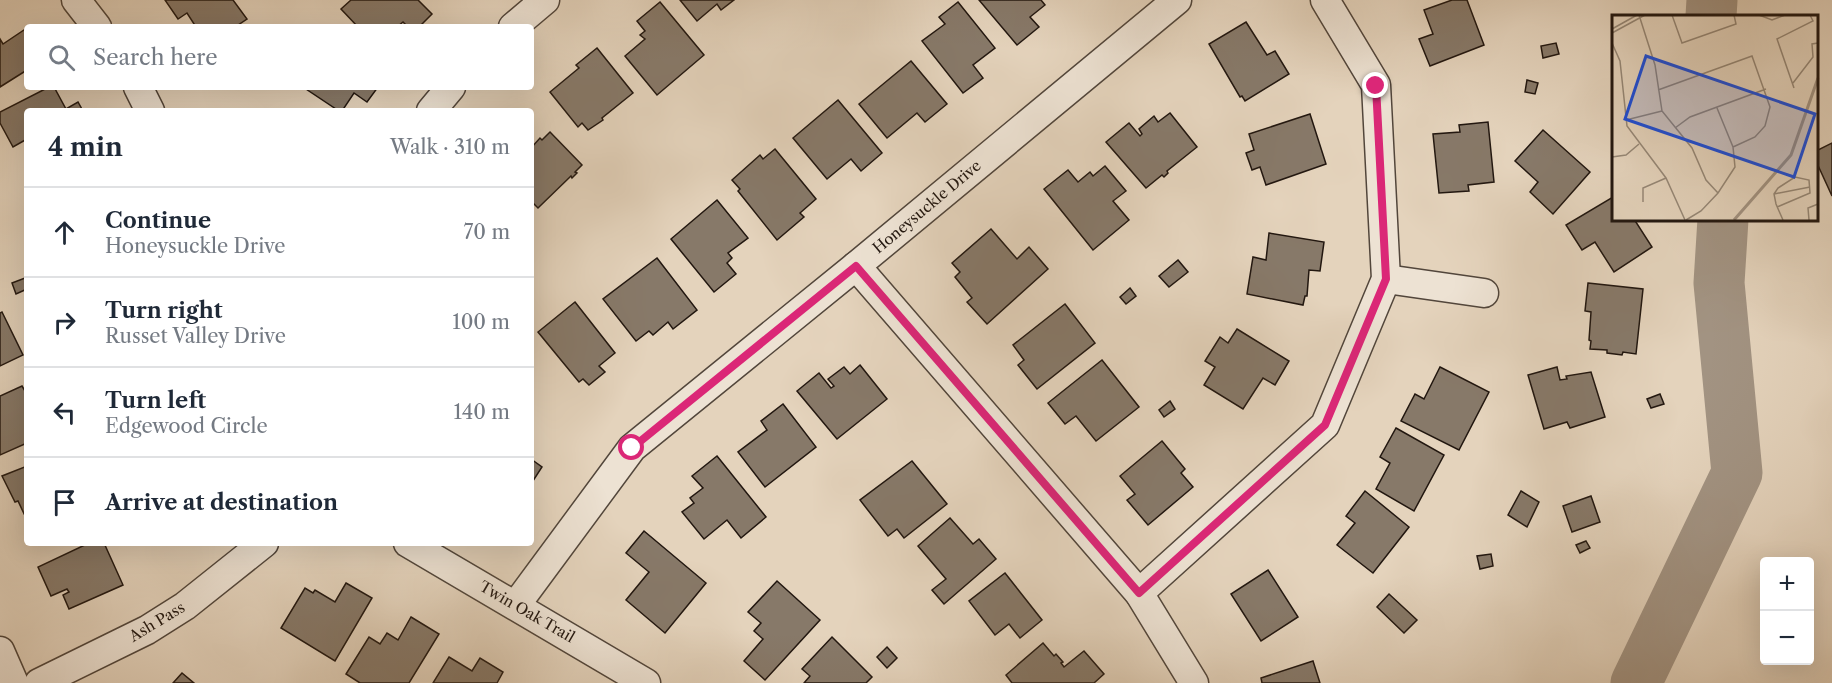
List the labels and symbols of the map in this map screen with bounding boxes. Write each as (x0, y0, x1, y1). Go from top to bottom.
inset map (1612, 15, 1817, 220)
route end (1362, 72, 1388, 98)
street label: Honeysuckle Drive (869, 156, 985, 257)
route start (618, 434, 644, 460)
street label: Twin Oak Trail (476, 577, 579, 647)
street label: Ash Pass (125, 598, 188, 646)

